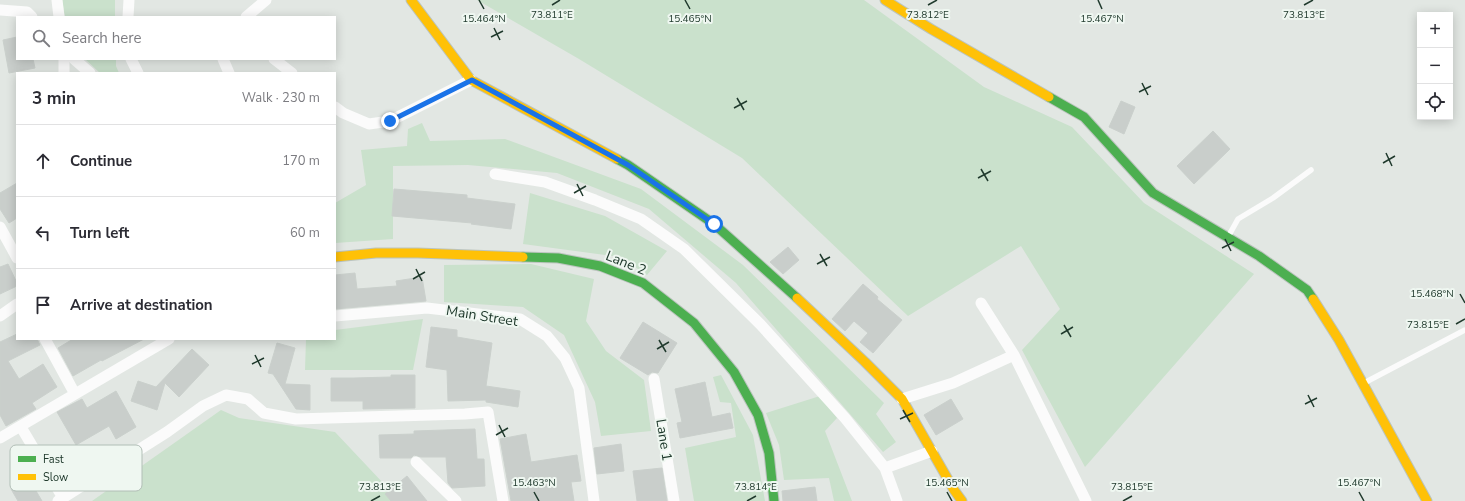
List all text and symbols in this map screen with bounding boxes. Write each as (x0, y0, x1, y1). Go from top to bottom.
text: 73.811°E (531, 8, 573, 22)
text: 73.812°E (907, 8, 949, 22)
text: 73.813°E (1283, 8, 1325, 22)
text: 15.464°N (462, 12, 506, 26)
text: 15.465°N (668, 12, 712, 26)
text: 15.467°N (1080, 12, 1124, 26)
map controls (1417, 12, 1453, 120)
button: + (1417, 12, 1453, 48)
search box (16, 16, 336, 60)
icon: search (30, 27, 52, 49)
text: Search here (62, 28, 142, 48)
button: − (1417, 48, 1453, 84)
button: locate (1417, 84, 1453, 120)
text: 3 min (32, 87, 76, 110)
text: Walk · 230 m (242, 89, 320, 107)
route end (381, 112, 399, 130)
icon: ahead (32, 150, 54, 172)
text: Continue (70, 151, 132, 171)
text: 170 m (282, 152, 320, 170)
route start (705, 215, 723, 233)
icon: left (32, 222, 54, 244)
text: Turn left (70, 223, 129, 243)
text: 60 m (290, 224, 320, 242)
street label: Lane 2 (603, 246, 649, 280)
text: 15.468°N (1410, 287, 1454, 301)
icon: arrive (32, 294, 54, 316)
text: Arrive at destination (70, 295, 213, 315)
street label: Main Street (445, 301, 519, 331)
text: 73.815°E (1407, 318, 1449, 332)
street label: Lane 1 (651, 418, 677, 462)
legend (10, 445, 142, 491)
text: Fast (43, 452, 64, 467)
text: Slow (43, 470, 68, 485)
text: 15.463°N (512, 476, 556, 490)
text: 15.465°N (925, 476, 969, 490)
text: 15.467°N (1337, 476, 1381, 490)
text: 73.813°E (359, 480, 401, 494)
text: 73.814°E (735, 480, 777, 494)
text: 73.815°E (1111, 480, 1153, 494)

